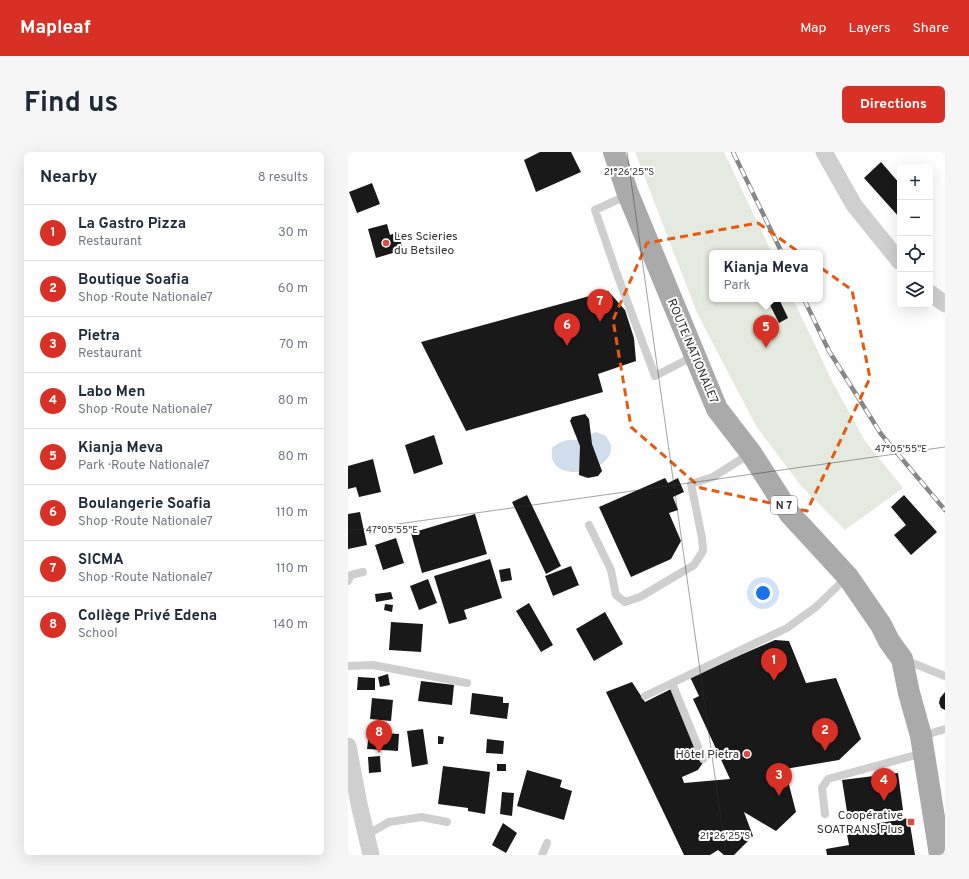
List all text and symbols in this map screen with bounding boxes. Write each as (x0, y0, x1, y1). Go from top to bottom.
text: Mapleaf (20, 16, 91, 40)
text: Map (800, 20, 826, 37)
text: Layers (848, 20, 890, 37)
text: Share (912, 20, 949, 37)
text: Find us (24, 86, 118, 122)
button: Directions (842, 86, 945, 123)
map controls (897, 164, 933, 308)
button: + (897, 164, 933, 200)
text: 21°26'25"S (604, 166, 654, 179)
text: Nearby (40, 167, 97, 189)
text: 8 results (258, 170, 308, 186)
button: − (897, 200, 933, 236)
text: La Gastro Pizza (78, 215, 186, 234)
text: 1 (50, 225, 56, 241)
text: 30 m (278, 225, 308, 241)
place label: Les Scieries du Betsileo (394, 229, 458, 259)
text: Restaurant (78, 234, 142, 250)
button: locate (897, 236, 933, 272)
marker: Les Scieries du Betsileo (381, 238, 391, 248)
popup (709, 250, 823, 302)
text: Kianja Meva (723, 259, 809, 278)
text: Boutique Soafia (78, 271, 189, 290)
button: layers (897, 272, 933, 308)
text: Park (723, 278, 750, 294)
text: 2 (49, 281, 57, 297)
text: 60 m (278, 281, 308, 297)
pin: 7 (587, 289, 613, 322)
text: Shop · Route Nationale7 (78, 290, 213, 306)
street label: ROUTE NATIONALE7 (663, 297, 721, 406)
pin: 6 (554, 313, 580, 346)
pin: 5 (753, 315, 779, 348)
text: Pietra (78, 327, 120, 346)
text: 3 (49, 337, 57, 353)
text: 70 m (279, 337, 308, 353)
text: Restaurant (78, 346, 142, 362)
text: Labo Men (78, 383, 145, 402)
text: 4 (49, 393, 57, 409)
text: 80 m (278, 393, 308, 409)
text: Shop · Route Nationale7 (78, 402, 213, 418)
text: Kianja Meva (78, 439, 163, 458)
text: 47°05'55"E (875, 443, 927, 456)
text: 5 (49, 449, 57, 465)
text: 80 m (278, 449, 308, 465)
text: Park · Route Nationale7 (78, 458, 210, 474)
text: Boulangerie Soafia (78, 495, 211, 514)
road number: N 7 (771, 496, 797, 514)
text: 6 (49, 505, 57, 521)
text: 110 m (276, 505, 308, 521)
text: Shop · Route Nationale7 (78, 514, 213, 530)
text: 47°05'55"E (366, 524, 418, 537)
text: SICMA (78, 551, 124, 570)
text: 7 (50, 561, 56, 577)
text: 110 m (276, 561, 308, 577)
text: Shop · Route Nationale7 (78, 570, 213, 586)
your location (753, 583, 773, 603)
text: Collège Privé Edena (78, 607, 217, 626)
text: 8 (49, 617, 57, 633)
text: 140 m (273, 617, 308, 633)
text: School (78, 626, 118, 642)
pin: 1 (761, 648, 787, 681)
pin: 2 (812, 718, 838, 751)
pin: 8 (366, 720, 392, 753)
place label: Hôtel Pietra (675, 747, 739, 763)
marker: Hôtel Pietra (742, 749, 752, 759)
pin: 3 (766, 763, 792, 796)
pin: 4 (871, 768, 897, 801)
place label: Coopérative SOATRANS Plus (817, 808, 903, 838)
marker: Coopérative SOATRANS Plus (906, 817, 916, 827)
text: 21°26'25"S (700, 830, 750, 843)

